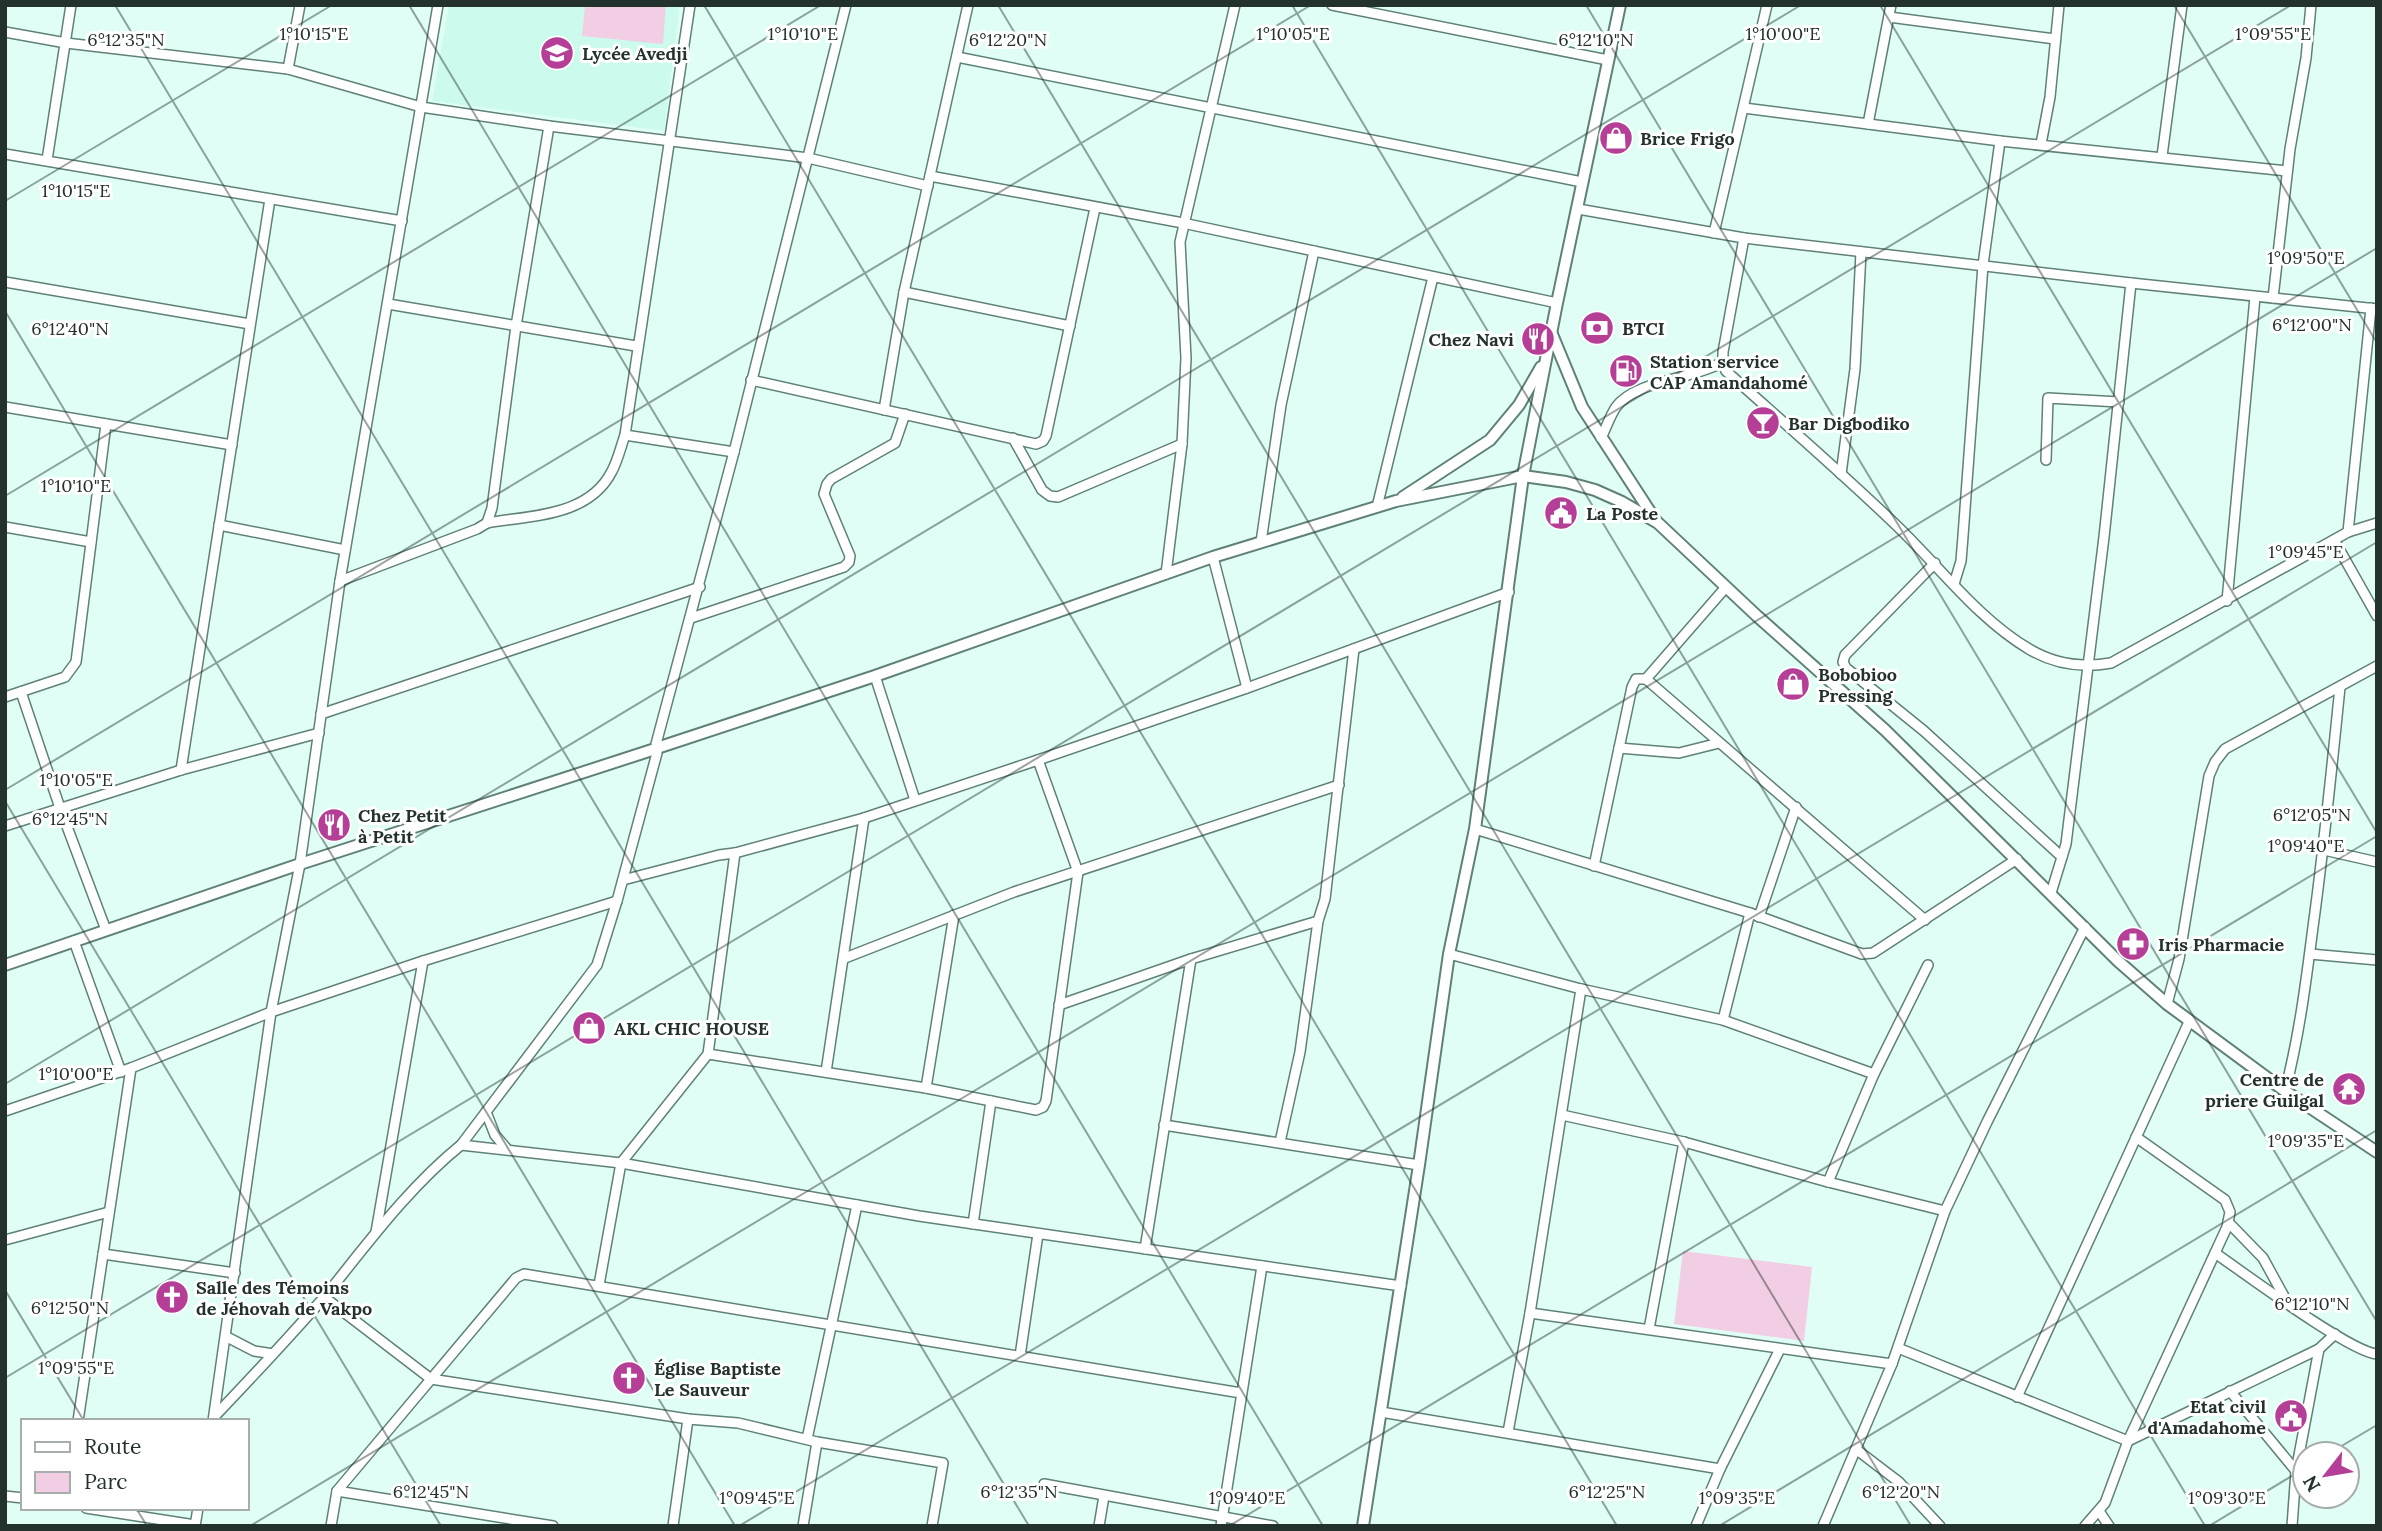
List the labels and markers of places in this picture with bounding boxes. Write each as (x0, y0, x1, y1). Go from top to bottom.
school or university icon: Lycée Avedji (538, 34, 576, 72)
place label: Lycée Avedji (582, 42, 688, 65)
shop icon: Brice Frigo (1597, 119, 1635, 157)
place label: Brice Frigo (1640, 127, 1735, 150)
bank icon: BTCI (1578, 309, 1616, 347)
place label: BTCI (1622, 317, 1665, 340)
restaurant icon: Chez Navi (1519, 320, 1557, 358)
place label: Chez Navi (1429, 328, 1514, 351)
place label: Station service CAP Amandahomé (1650, 350, 1808, 394)
fuel station icon: Station service CAP Amandahomé (1607, 352, 1645, 390)
bar icon: Bar Digbodiko (1744, 404, 1782, 442)
place label: Bar Digbodiko (1788, 412, 1910, 435)
public building icon: La Poste (1542, 494, 1580, 532)
place label: La Poste (1586, 502, 1659, 525)
place label: Bobobioo Pressing (1818, 663, 1897, 707)
shop icon: Bobobioo Pressing (1774, 665, 1812, 703)
place label: Chez Petit à Petit (358, 804, 447, 848)
restaurant icon: Chez Petit à Petit (315, 806, 353, 844)
pharmacy icon: Iris Pharmacie (2114, 925, 2152, 963)
place label: Iris Pharmacie (2158, 933, 2285, 956)
shop icon: AKL CHIC HOUSE (570, 1009, 608, 1047)
place label: AKL CHIC HOUSE (614, 1017, 769, 1040)
place label: Centre de priere Guilgal (2205, 1068, 2324, 1112)
temple icon: Centre de priere Guilgal (2330, 1070, 2368, 1108)
place label: Salle des Témoins de Jéhovah de Vakpo (196, 1276, 372, 1320)
church icon: Salle des Témoins de Jéhovah de Vakpo (153, 1278, 191, 1316)
place label: Église Baptiste Le Sauveur (654, 1357, 781, 1401)
church icon: Église Baptiste Le Sauveur (610, 1359, 648, 1397)
place label: Etat civil d'Amadahome (2147, 1395, 2266, 1439)
public building icon: Etat civil d'Amadahome (2272, 1397, 2310, 1435)

